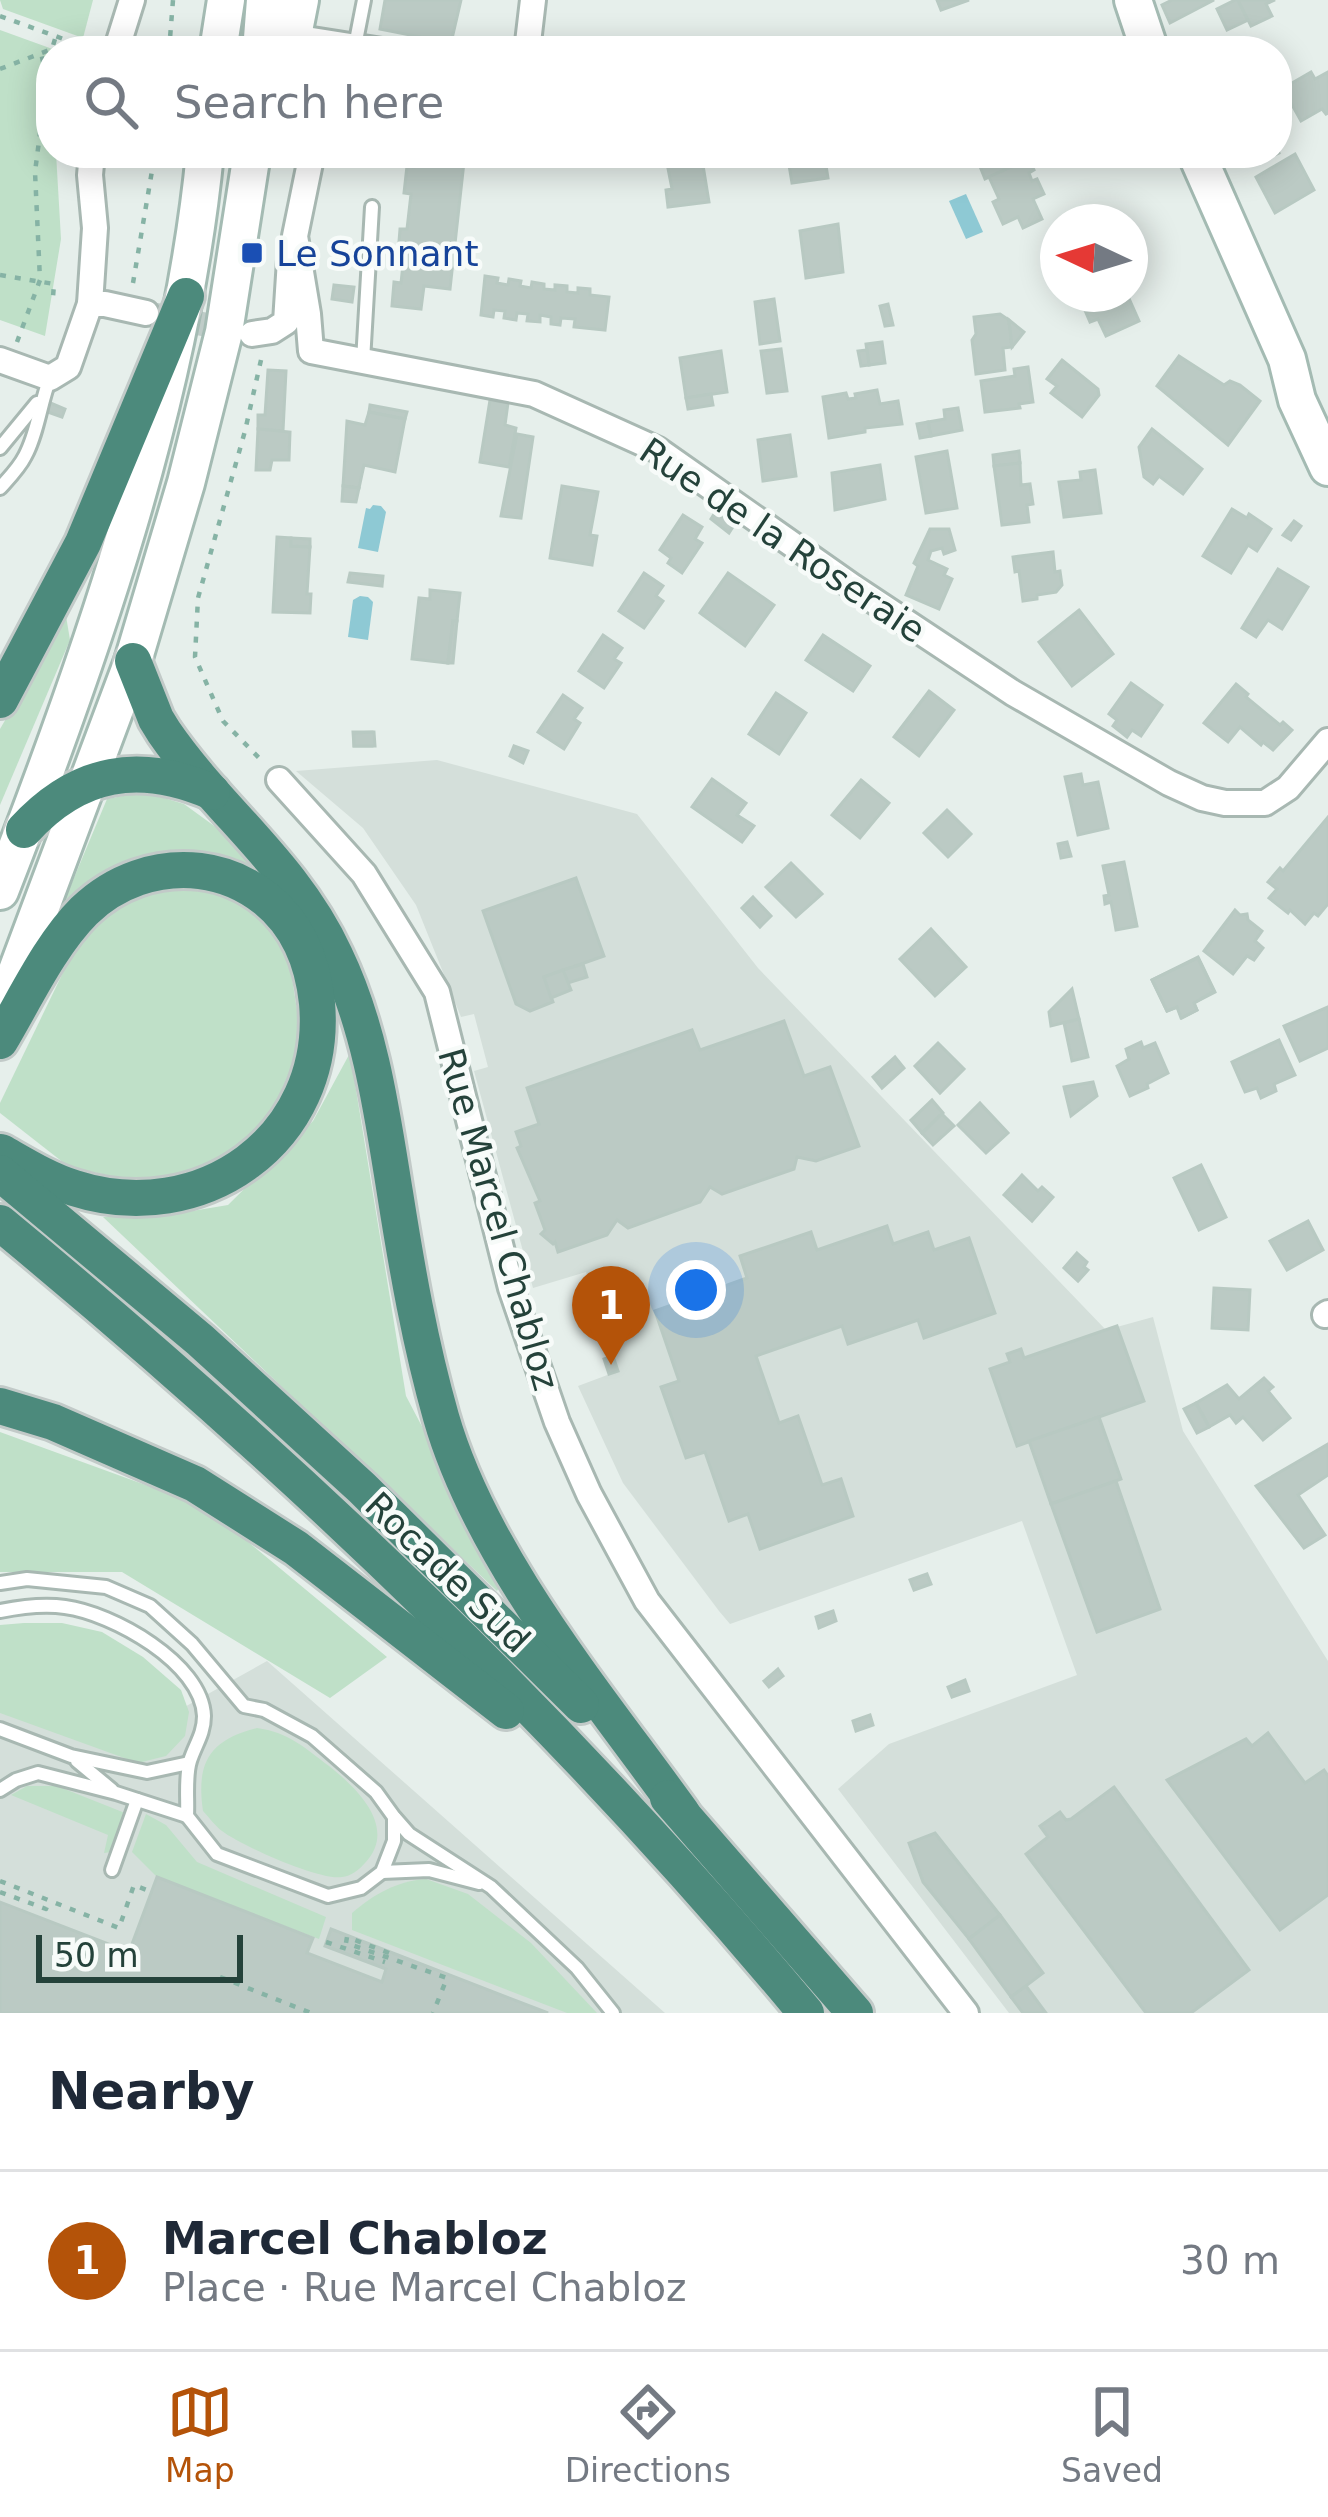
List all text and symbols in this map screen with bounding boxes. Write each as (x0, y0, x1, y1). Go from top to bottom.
search box (36, 36, 1292, 168)
icon: search (78, 69, 144, 135)
text: Search here (174, 76, 444, 129)
north arrow (1040, 204, 1148, 312)
place label: Le Sonnant (276, 233, 479, 274)
marker: Le Sonnant (239, 240, 265, 266)
street label: Rue de la Roseraie (632, 430, 933, 651)
street label: Rue Marcel Chabloz (430, 1043, 567, 1395)
your location (666, 1260, 726, 1320)
pin: 1 (572, 1266, 650, 1365)
street label: Rocade Sud (357, 1484, 538, 1661)
scale bar (36, 1929, 243, 1982)
text: 50 m (54, 1936, 139, 1975)
text: Nearby (48, 2062, 255, 2121)
text: Marcel Chabloz (162, 2212, 548, 2265)
text: 1 (73, 2238, 101, 2283)
text: 30 m (1180, 2238, 1280, 2283)
text: Place · Rue Marcel Chabloz (162, 2265, 687, 2310)
tab: Map (165, 2379, 235, 2490)
tab: Directions (565, 2379, 731, 2490)
tab: Saved (1061, 2379, 1163, 2490)

